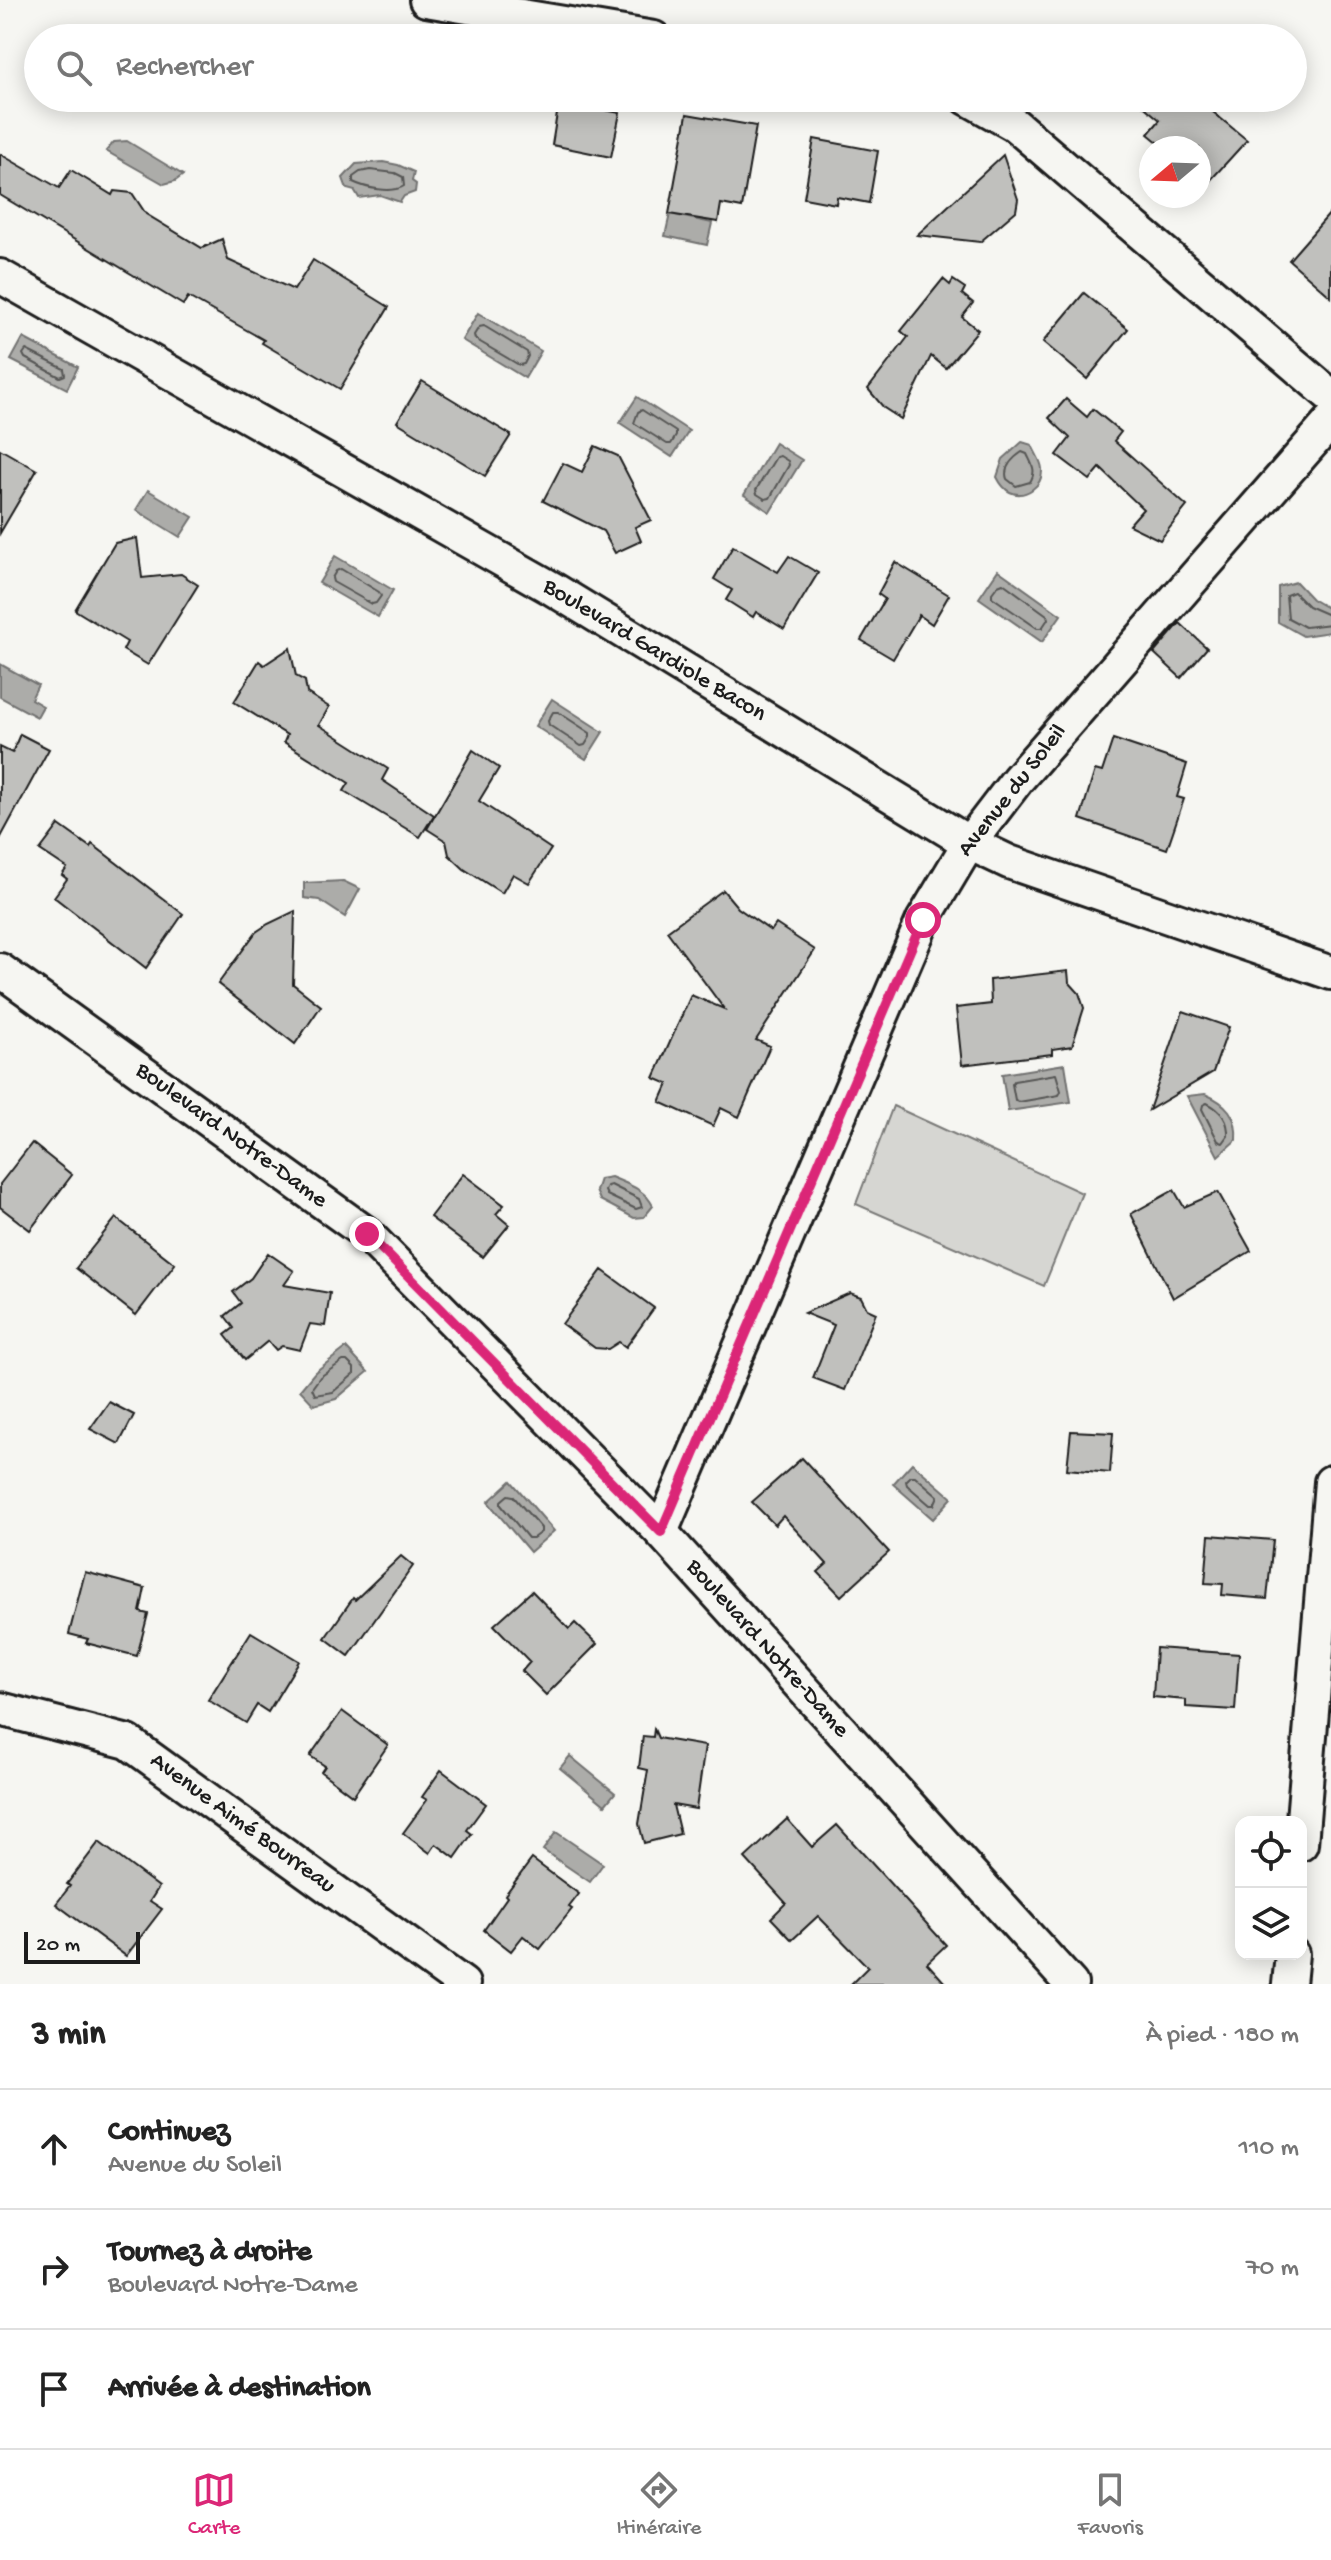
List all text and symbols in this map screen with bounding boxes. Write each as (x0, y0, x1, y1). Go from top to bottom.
search box (24, 24, 1307, 112)
icon: search (52, 46, 96, 90)
text: Rechercher (116, 51, 252, 86)
north arrow (1139, 136, 1211, 208)
street label: Boulevard Gardiole Bacon (536, 572, 771, 730)
street label: Avenue du Soleil (952, 719, 1074, 863)
route start (905, 902, 941, 938)
street label: Boulevard Notre-Dame (128, 1056, 333, 1216)
route end (349, 1216, 385, 1252)
street label: Boulevard Notre-Dame (678, 1553, 855, 1745)
street label: Avenue Aimé Bourreau (144, 1747, 340, 1901)
map controls (1235, 1816, 1307, 1960)
button: locate (1235, 1816, 1307, 1888)
button: layers (1235, 1888, 1307, 1960)
scale bar (24, 1928, 140, 1964)
text: 20 m (36, 1933, 80, 1959)
text: 3 min (32, 2016, 105, 2056)
text: À pied · 180 m (1146, 2021, 1299, 2052)
text: Continuez (108, 2116, 230, 2151)
icon: ahead (32, 2127, 76, 2171)
text: 110 m (1239, 2134, 1299, 2165)
text: Avenue du Soleil (108, 2151, 282, 2182)
text: Tournez à droite (108, 2236, 312, 2271)
icon: right (32, 2247, 76, 2291)
text: 70 m (1246, 2254, 1299, 2285)
text: Boulevard Notre-Dame (108, 2271, 358, 2302)
icon: arrive (32, 2367, 76, 2411)
text: Arrivée à destination (108, 2372, 371, 2407)
tab: Carte (188, 2468, 240, 2542)
tab: Itinéraire (617, 2468, 701, 2542)
tab: Favoris (1078, 2468, 1143, 2542)

